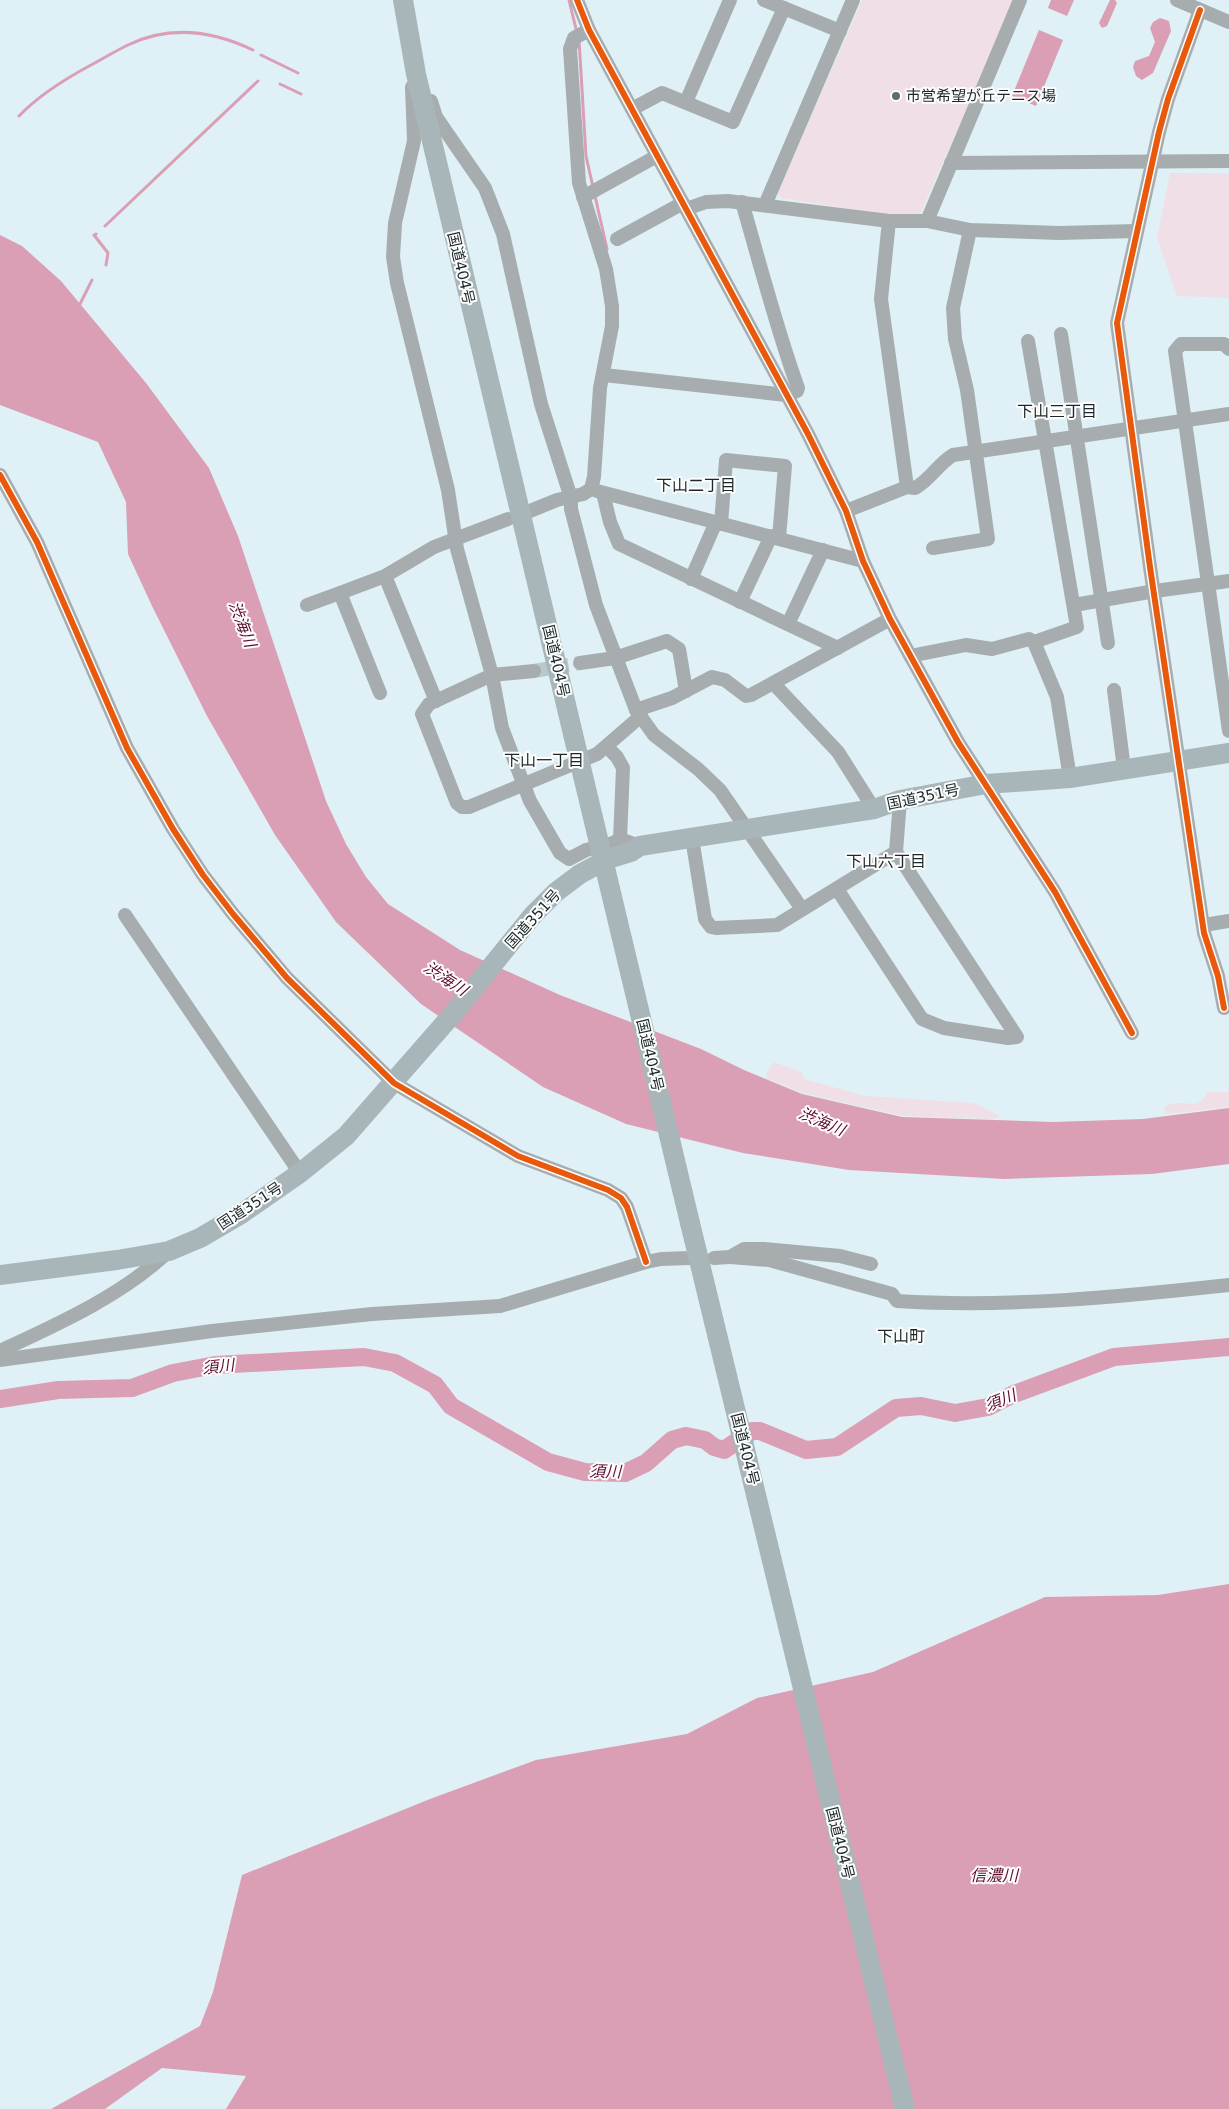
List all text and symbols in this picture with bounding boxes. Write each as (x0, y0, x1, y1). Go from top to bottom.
place label: 市営希望が丘テニス場 (906, 87, 1056, 105)
marker: 市営希望が丘テニス場 (890, 90, 902, 102)
street label: 国道404号 (444, 230, 478, 306)
district label: 下山三丁目 (1017, 402, 1097, 421)
district label: 下山二丁目 (656, 476, 736, 495)
water label: 渋海川 (225, 598, 261, 652)
street label: 国道404号 (539, 623, 573, 699)
district label: 下山一丁目 (504, 751, 584, 770)
street label: 国道351号 (885, 781, 961, 813)
district label: 下山六丁目 (846, 852, 926, 871)
street label: 国道351号 (502, 886, 564, 952)
water label: 渋海川 (420, 957, 473, 1001)
street label: 国道404号 (633, 1017, 667, 1093)
water label: 渋海川 (796, 1103, 849, 1140)
street label: 国道351号 (214, 1178, 286, 1234)
district label: 下山町 (877, 1327, 925, 1346)
water label: 須川 (201, 1355, 237, 1378)
water label: 須川 (982, 1385, 1020, 1415)
street label: 国道404号 (727, 1411, 763, 1487)
water label: 須川 (589, 1462, 623, 1481)
street label: 国道404号 (822, 1805, 858, 1881)
water label: 信濃川 (970, 1866, 1020, 1885)

